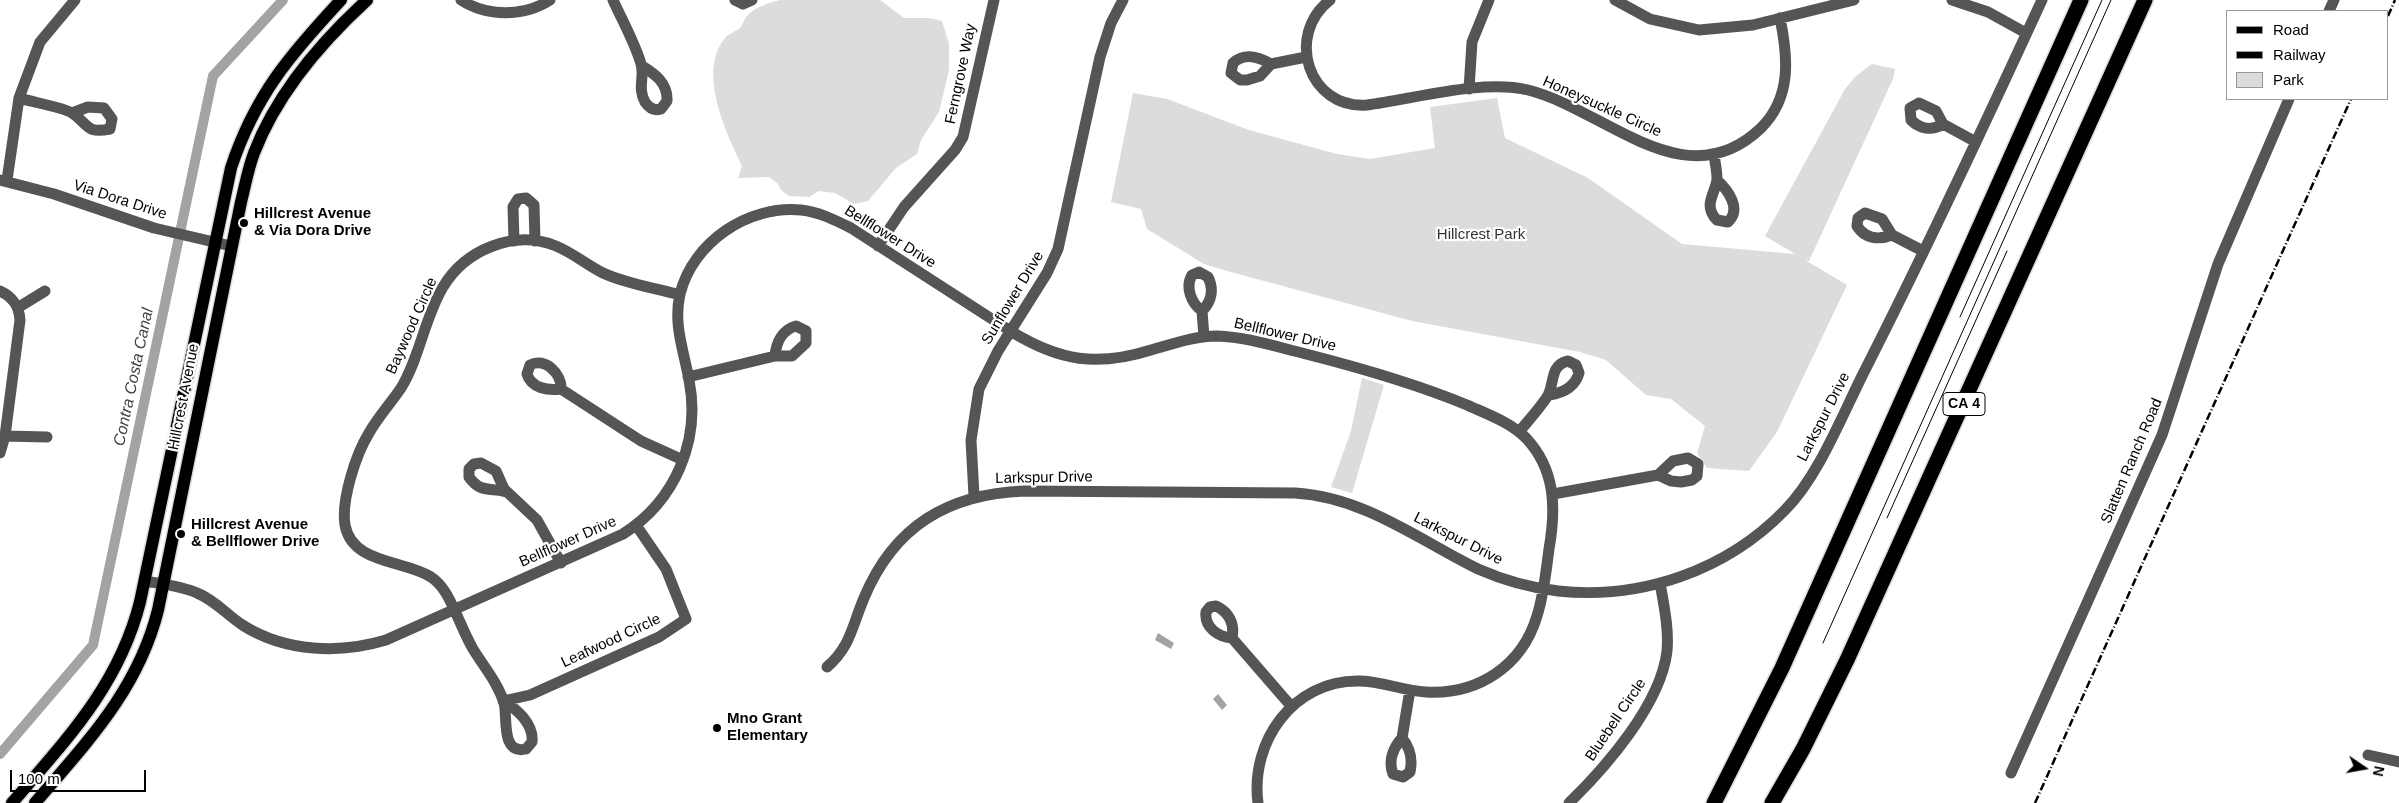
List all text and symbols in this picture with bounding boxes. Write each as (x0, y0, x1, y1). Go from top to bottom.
legend (2226, 10, 2389, 100)
text: Road (2273, 21, 2309, 38)
street label: Ferngrove Way (942, 22, 980, 126)
text: Railway (2273, 46, 2326, 63)
text: Park (2273, 71, 2304, 88)
street label: Honeysuckle Circle (1540, 73, 1664, 141)
street label: Via Dora Drive (71, 176, 169, 224)
street label: Bellflower Drive (841, 202, 939, 272)
place label: Hillcrest Avenue & Via Dora Drive (254, 205, 371, 240)
marker: Hillcrest Avenue & Via Dora Drive (238, 217, 250, 229)
park label: Hillcrest Park (1437, 226, 1525, 244)
street label: Sunflower Drive (978, 248, 1048, 348)
street label: Baywood Circle (383, 275, 441, 377)
water label: Contra Costa Canal (110, 306, 158, 448)
street label: Bellflower Drive (1232, 315, 1338, 355)
street label: Hillcrest Avenue (165, 342, 203, 452)
street label: Larkspur Drive (1794, 369, 1854, 465)
road number: CA 4 (1943, 392, 1985, 416)
street label: Slatten Ranch Road (2097, 396, 2167, 526)
street label: Larkspur Drive (995, 468, 1093, 488)
street label: Larkspur Drive (1410, 509, 1506, 569)
street label: Bellflower Drive (517, 513, 619, 571)
place label: Hillcrest Avenue & Bellflower Drive (191, 516, 319, 551)
marker: Hillcrest Avenue & Bellflower Drive (175, 528, 187, 540)
street label: Leafwood Circle (558, 610, 664, 672)
street label: Bluebell Circle (1582, 675, 1650, 765)
place label: Mno Grant Elementary (727, 710, 808, 745)
marker: Mno Grant Elementary (711, 722, 723, 734)
north arrow (2339, 743, 2389, 793)
scale bar (12, 760, 149, 792)
text: N (2370, 765, 2388, 778)
text: 100 m (18, 770, 60, 787)

